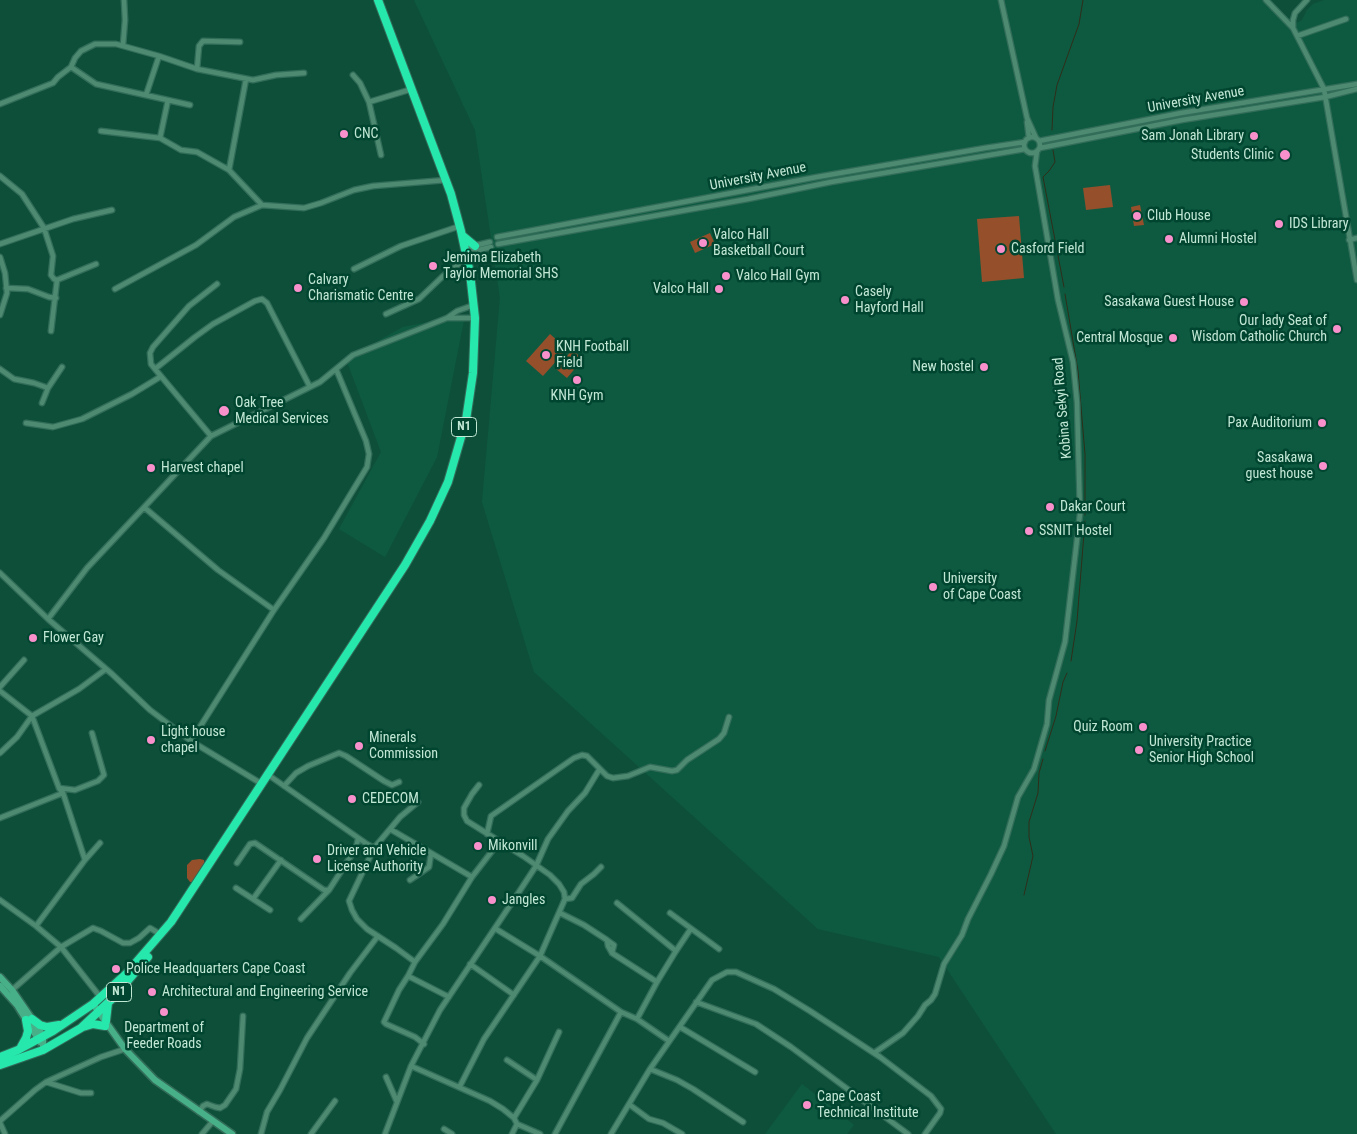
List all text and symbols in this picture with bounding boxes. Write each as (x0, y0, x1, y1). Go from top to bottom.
street label: University Avenue (1146, 83, 1246, 117)
place label: CNC (354, 126, 379, 142)
marker: CNC (338, 128, 350, 140)
place label: Sam Jonah Library (1141, 128, 1244, 144)
marker: Sam Jonah Library (1248, 130, 1260, 142)
place label: Students Clinic (1191, 147, 1274, 163)
marker: Students Clinic (1278, 148, 1292, 162)
street label: University Avenue (708, 159, 808, 195)
place label: Club House (1147, 208, 1210, 224)
marker: Club House (1131, 210, 1143, 222)
place label: IDS Library (1289, 216, 1349, 232)
marker: IDS Library (1273, 218, 1285, 230)
place label: Valco Hall Basketball Court (713, 227, 804, 260)
place label: Alumni Hostel (1179, 231, 1257, 247)
marker: Alumni Hostel (1163, 233, 1175, 245)
marker: Valco Hall Basketball Court (697, 237, 709, 249)
place label: Casford Field (1011, 241, 1084, 257)
marker: Casford Field (995, 243, 1007, 255)
place label: Jemima Elizabeth Taylor Memorial SHS (443, 250, 558, 282)
marker: Jemima Elizabeth Taylor Memorial SHS (427, 260, 439, 272)
place label: Valco Hall Gym (736, 268, 820, 284)
marker: Valco Hall Gym (720, 270, 732, 282)
place label: Calvary Charismatic Centre (308, 272, 414, 304)
place label: Valco Hall (653, 281, 709, 297)
marker: Calvary Charismatic Centre (292, 282, 304, 294)
marker: Valco Hall (713, 283, 725, 295)
place label: Casely Hayford Hall (855, 284, 924, 316)
marker: Casely Hayford Hall (839, 294, 851, 306)
place label: Sasakawa Guest House (1104, 294, 1234, 310)
marker: Sasakawa Guest House (1238, 296, 1250, 308)
place label: Our lady Seat of Wisdom Catholic Church (1192, 313, 1327, 346)
marker: Our lady Seat of Wisdom Catholic Church (1331, 323, 1343, 335)
place label: Central Mosque (1076, 330, 1163, 346)
marker: Central Mosque (1167, 332, 1179, 344)
place label: KNH Football Field (556, 339, 629, 372)
marker: KNH Football Field (540, 349, 552, 361)
street label: Kobina Sekyi Road (1050, 357, 1076, 459)
place label: New hostel (912, 359, 974, 375)
marker: New hostel (978, 361, 990, 373)
marker: KNH Gym (571, 374, 583, 386)
place label: KNH Gym (551, 388, 603, 404)
place label: Oak Tree Medical Services (235, 395, 329, 428)
marker: Oak Tree Medical Services (217, 404, 231, 418)
place label: Pax Auditorium (1228, 415, 1312, 431)
marker: Pax Auditorium (1316, 417, 1328, 429)
road number: N1 (452, 418, 476, 437)
place label: Sasakawa guest house (1246, 450, 1313, 482)
place label: Harvest chapel (161, 460, 244, 476)
marker: Sasakawa guest house (1317, 460, 1329, 472)
marker: Harvest chapel (145, 462, 157, 474)
place label: Dakar Court (1060, 499, 1126, 515)
marker: Dakar Court (1044, 501, 1056, 513)
place label: SSNIT Hostel (1039, 523, 1112, 539)
marker: SSNIT Hostel (1023, 525, 1035, 537)
place label: University of Cape Coast (943, 571, 1021, 604)
marker: University of Cape Coast (927, 581, 939, 593)
place label: Flower Gay (43, 630, 104, 646)
marker: Flower Gay (27, 632, 39, 644)
place label: Quiz Room (1073, 719, 1133, 735)
marker: Quiz Room (1137, 721, 1149, 733)
place label: Light house chapel (161, 724, 225, 756)
place label: Minerals Commission (369, 730, 438, 762)
marker: Light house chapel (145, 734, 157, 746)
place label: University Practice Senior High School (1149, 734, 1254, 766)
marker: Minerals Commission (353, 740, 365, 752)
marker: University Practice Senior High School (1133, 744, 1145, 756)
place label: CEDECOM (362, 791, 419, 807)
marker: CEDECOM (346, 793, 358, 805)
place label: Mikonvill (488, 838, 538, 854)
marker: Mikonvill (472, 840, 484, 852)
place label: Driver and Vehicle License Authority (327, 843, 426, 876)
marker: Driver and Vehicle License Authority (311, 853, 323, 865)
place label: Jangles (502, 892, 545, 908)
marker: Jangles (486, 894, 498, 906)
place label: Police Headquarters Cape Coast (126, 961, 305, 977)
marker: Police Headquarters Cape Coast (110, 963, 122, 975)
road number: N1 (106, 982, 132, 1002)
place label: Architectural and Engineering Service (162, 984, 368, 1000)
marker: Architectural and Engineering Service (146, 986, 158, 998)
marker: Department of Feeder Roads (158, 1006, 170, 1018)
place label: Department of Feeder Roads (124, 1020, 204, 1052)
place label: Cape Coast Technical Institute (817, 1089, 919, 1122)
marker: Cape Coast Technical Institute (801, 1099, 813, 1111)

